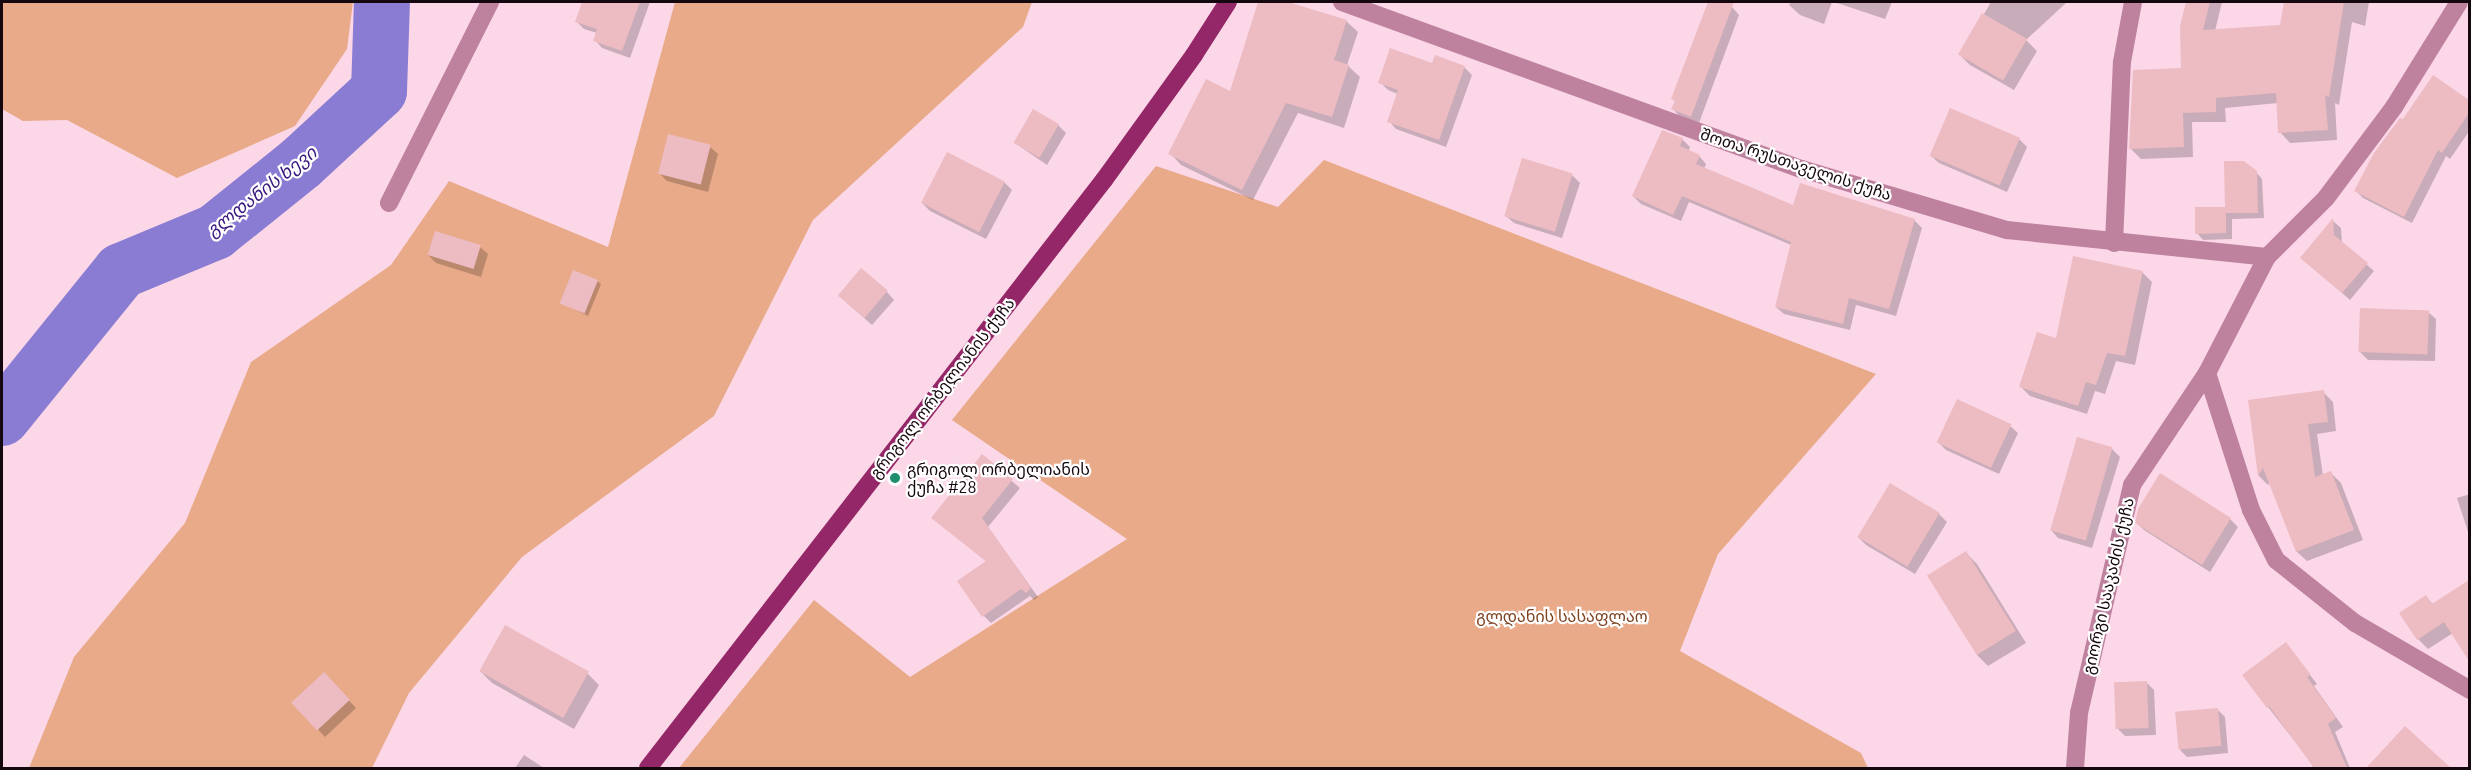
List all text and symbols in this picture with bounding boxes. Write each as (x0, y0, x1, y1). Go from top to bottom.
street label: შოთა რუსთაველის ქუჩა (1698, 124, 1894, 204)
water label: გლდანის ხევი (202, 141, 320, 241)
street label: გრიგოლ ორბელიანის ქუჩა (866, 294, 1018, 482)
place label: გრიგოლ ორბელიანის ქუჩა #28 (907, 459, 1090, 497)
marker: გრიგოლ ორბელიანის ქუჩა #28 (888, 471, 902, 485)
street label: გიორგი სააკაძის ქუჩა (2078, 496, 2138, 676)
park label: გლდანის სასაფლაო (1476, 606, 1648, 626)

